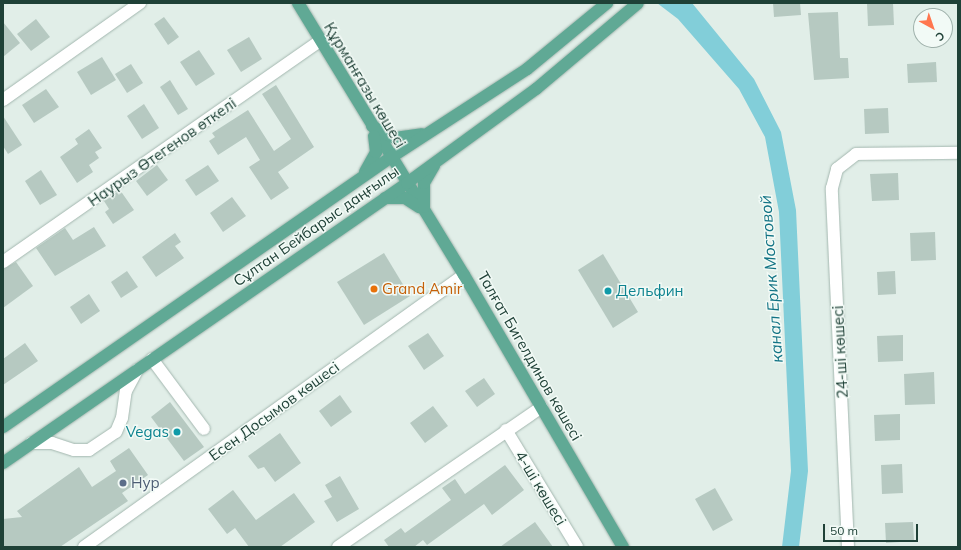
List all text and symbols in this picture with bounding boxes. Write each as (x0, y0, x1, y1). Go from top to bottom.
north arrow (913, 8, 953, 48)
street label: Құрманғазы көшесі (320, 19, 410, 151)
text: С (933, 29, 947, 44)
street label: Наурыз Өтегенов өткелі (84, 94, 240, 210)
street label: Сұлтан Бейбарыс даңғылы (230, 162, 402, 290)
water label: канал Ерик Мостовой (756, 194, 786, 364)
street label: Талғат Бигелдинов көшесі (474, 268, 586, 444)
place label: Grand Amir (382, 280, 462, 298)
place label: Дельфин (616, 282, 684, 300)
marker: Grand Amir (369, 284, 379, 294)
marker: Дельфин (603, 286, 613, 296)
street label: 24-ші көшесі (829, 305, 851, 399)
street label: Есен Досымов көшесі (205, 358, 343, 464)
place label: Vegas (126, 423, 169, 441)
marker: Vegas (172, 427, 182, 437)
street label: 4-ші көшесі (512, 447, 570, 529)
place label: Нур (131, 474, 160, 492)
marker: Нур (118, 478, 128, 488)
scale bar (825, 516, 920, 542)
text: 50 m (830, 523, 858, 538)

